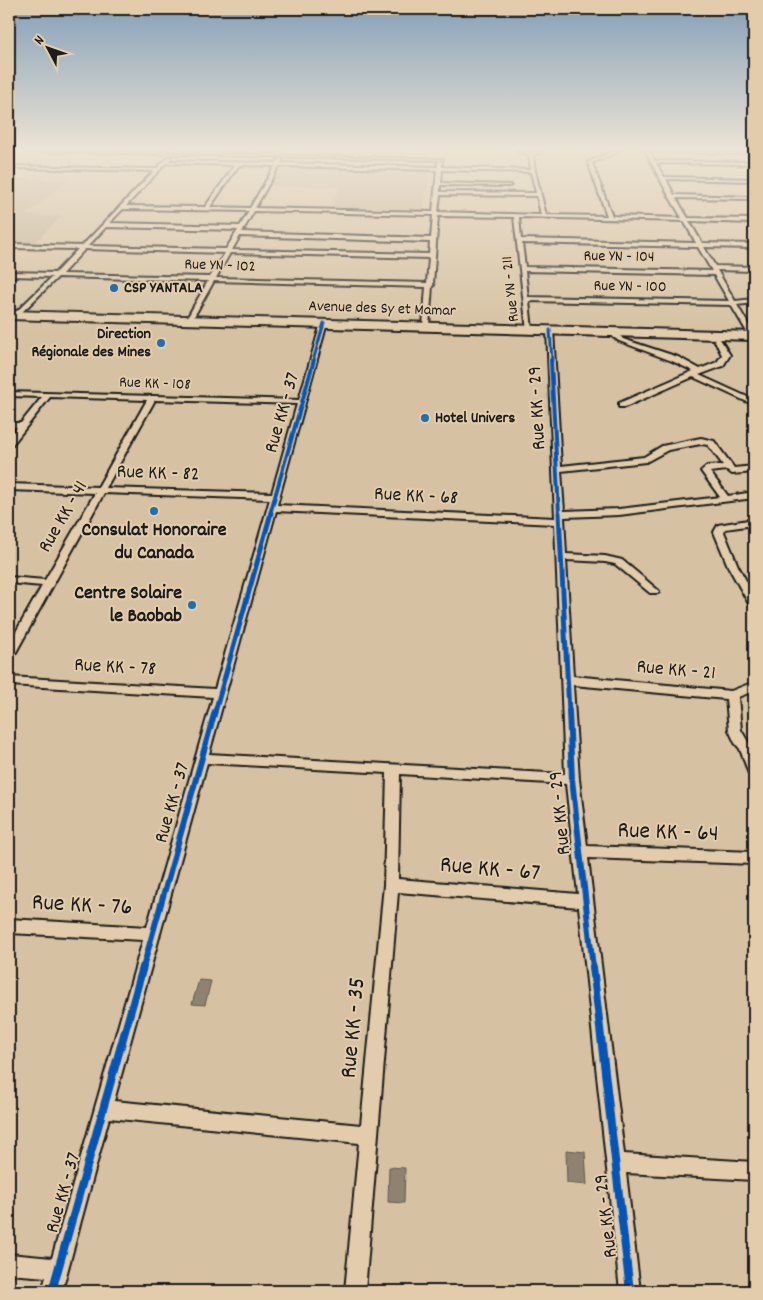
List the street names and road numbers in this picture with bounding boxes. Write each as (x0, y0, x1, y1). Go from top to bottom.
street label: Rue YN - 104 (583, 245, 655, 269)
street label: Rue YN - 102 (184, 253, 256, 279)
street label: Rue YN - 211 (496, 255, 526, 323)
street label: Rue YN - 100 (593, 275, 667, 299)
street label: Avenue des Sy et Mamar (308, 295, 456, 323)
street label: Rue KK - 29 (522, 365, 554, 451)
street label: Rue KK - 37 (258, 369, 308, 457)
street label: Rue KK - 108 (119, 371, 191, 397)
street label: Rue KK - 82 (116, 459, 200, 489)
street label: Rue KK - 41 (32, 476, 96, 558)
street label: Rue KK - 68 (373, 481, 459, 513)
street label: Rue KK - 78 (73, 652, 157, 684)
street label: Rue KK - 21 (635, 654, 717, 688)
street label: Rue KK - 37 (148, 759, 198, 847)
street label: Rue KK - 29 (543, 770, 579, 856)
street label: Rue KK - 64 (617, 814, 719, 852)
street label: Rue KK - 67 (438, 849, 542, 891)
street label: Rue KK - 76 (31, 886, 133, 926)
street label: Rue KK - 35 (333, 976, 375, 1080)
street label: Rue KK - 37 (39, 1149, 89, 1237)
street label: Rue KK - 29 (588, 1173, 626, 1259)

